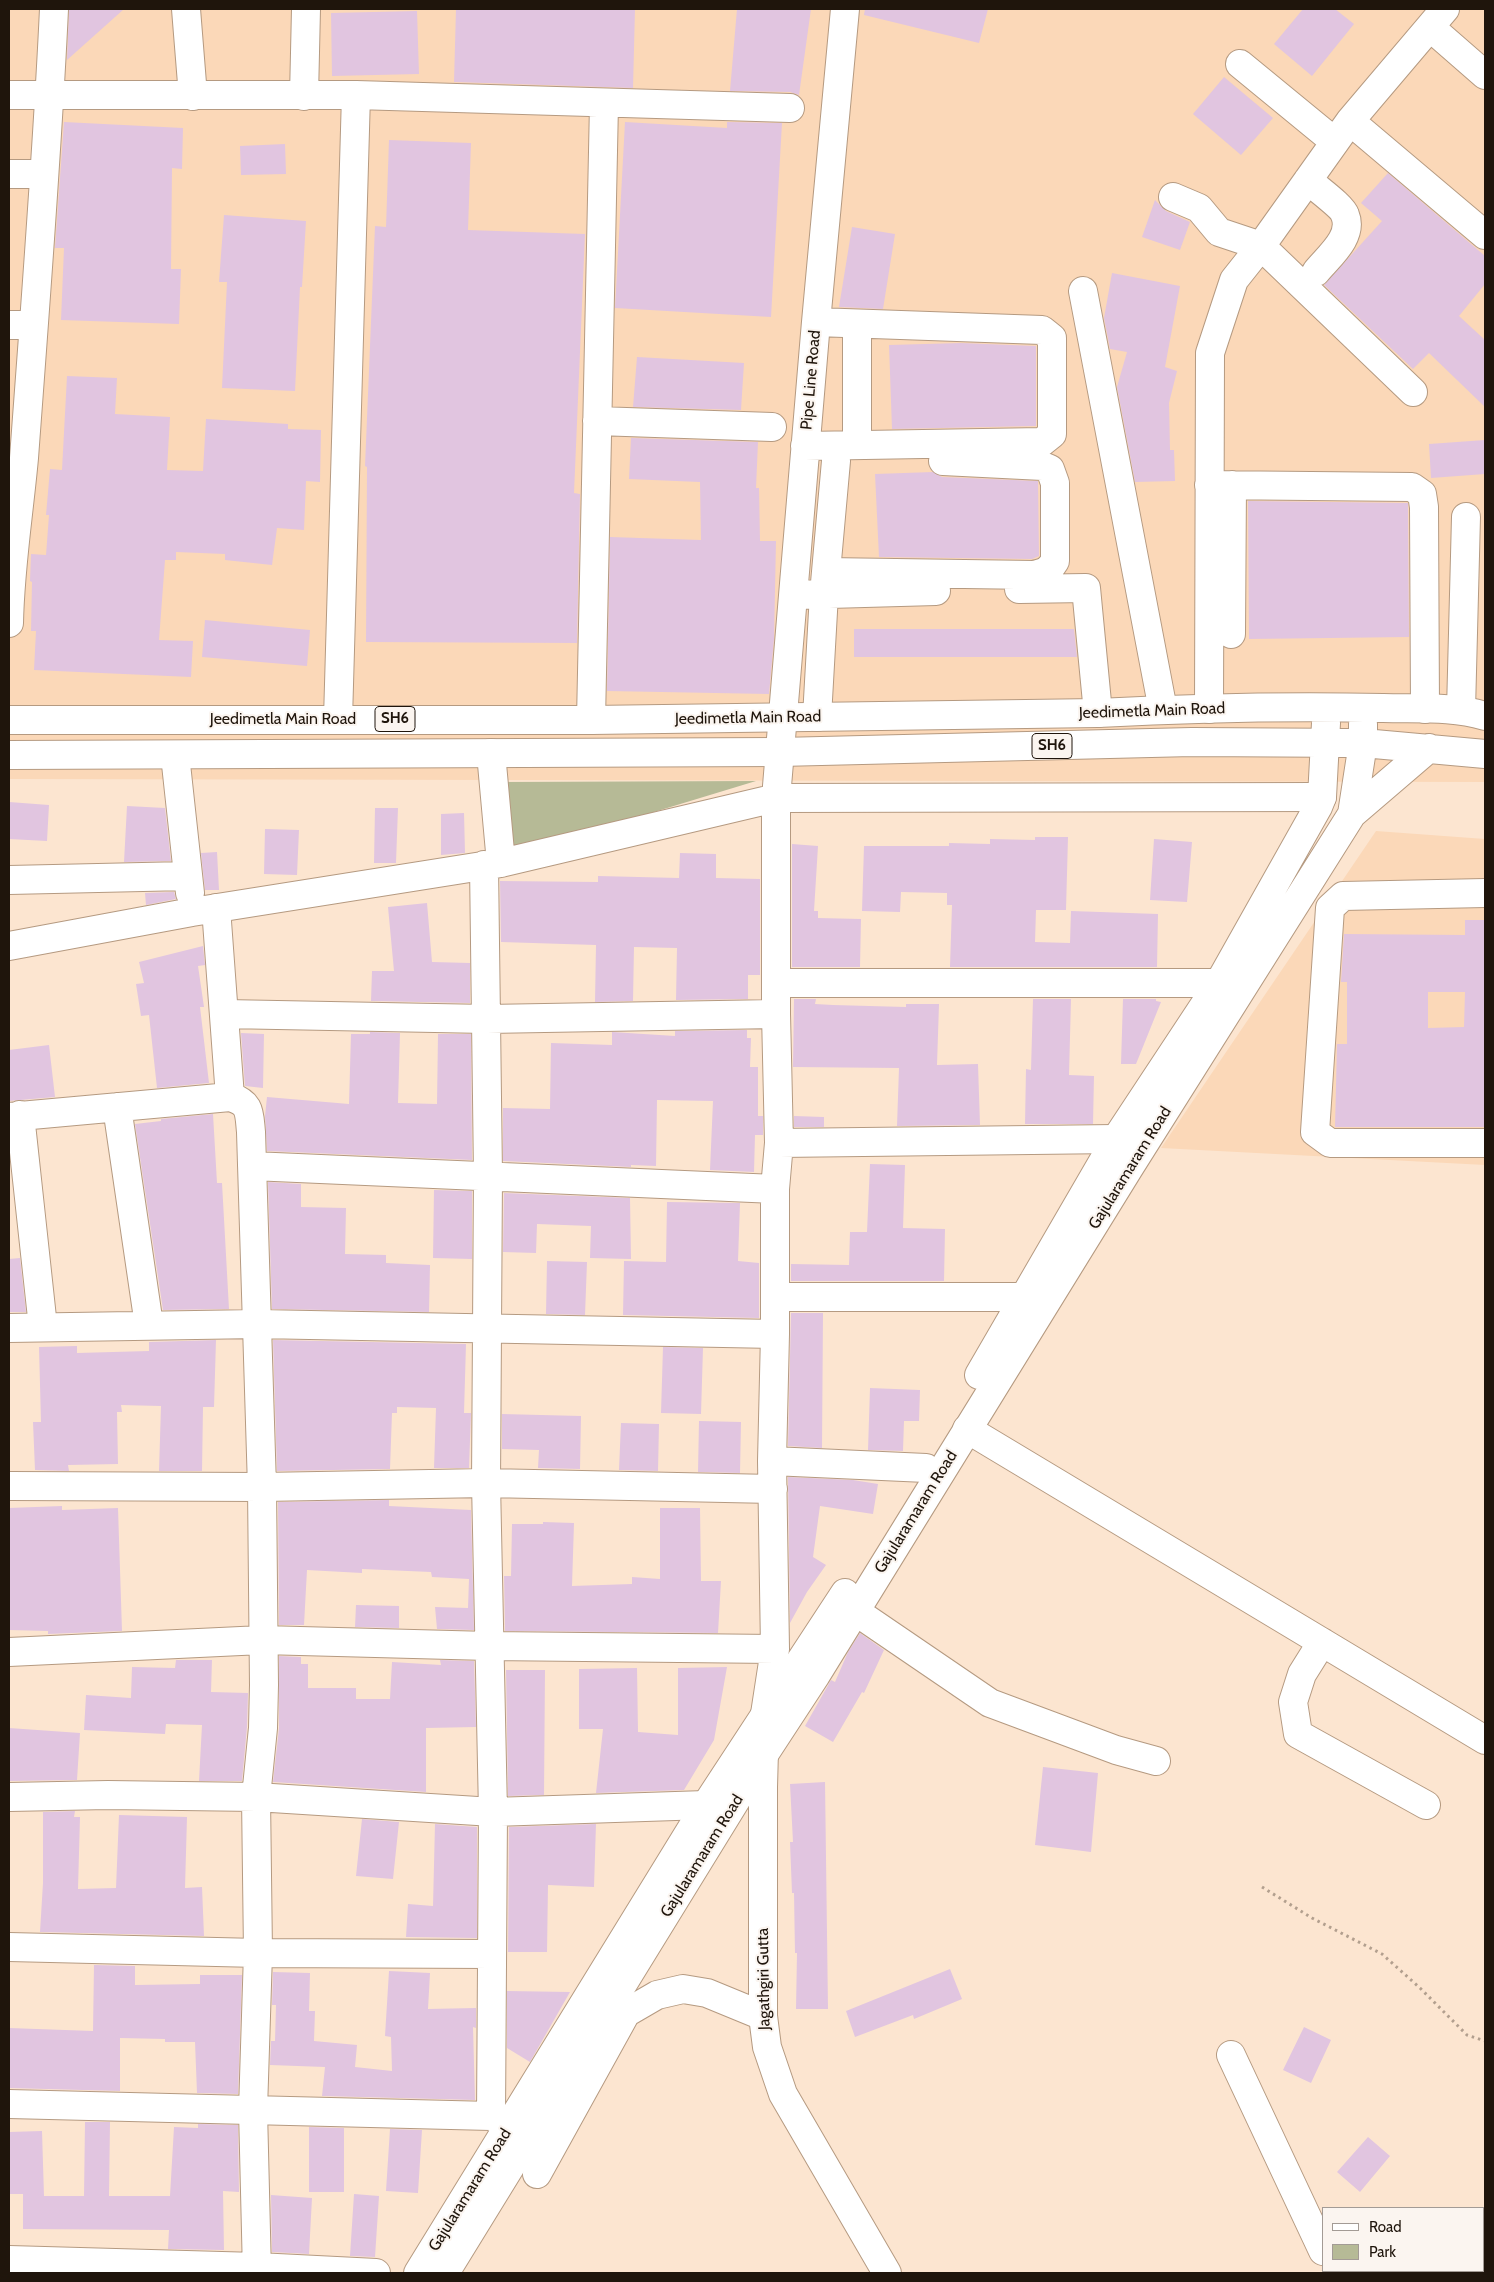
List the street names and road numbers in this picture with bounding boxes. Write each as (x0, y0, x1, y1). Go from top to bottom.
street label: Pipe Line Road (797, 329, 825, 431)
street label: Jeedimetla Main Road (1079, 699, 1225, 723)
road number: SH6 (375, 706, 415, 732)
street label: Jeedimetla Main Road (675, 707, 821, 729)
street label: Jeedimetla Main Road (210, 709, 356, 729)
road number: SH6 (1032, 734, 1072, 758)
street label: Gajularamaram Road (1085, 1103, 1175, 1233)
street label: Gajularamaram Road (871, 1447, 961, 1577)
street label: Gajularamaram Road (657, 1791, 747, 1921)
street label: Jagathgiri Gutta (754, 1928, 774, 2030)
street label: Gajularamaram Road (425, 2125, 515, 2255)

